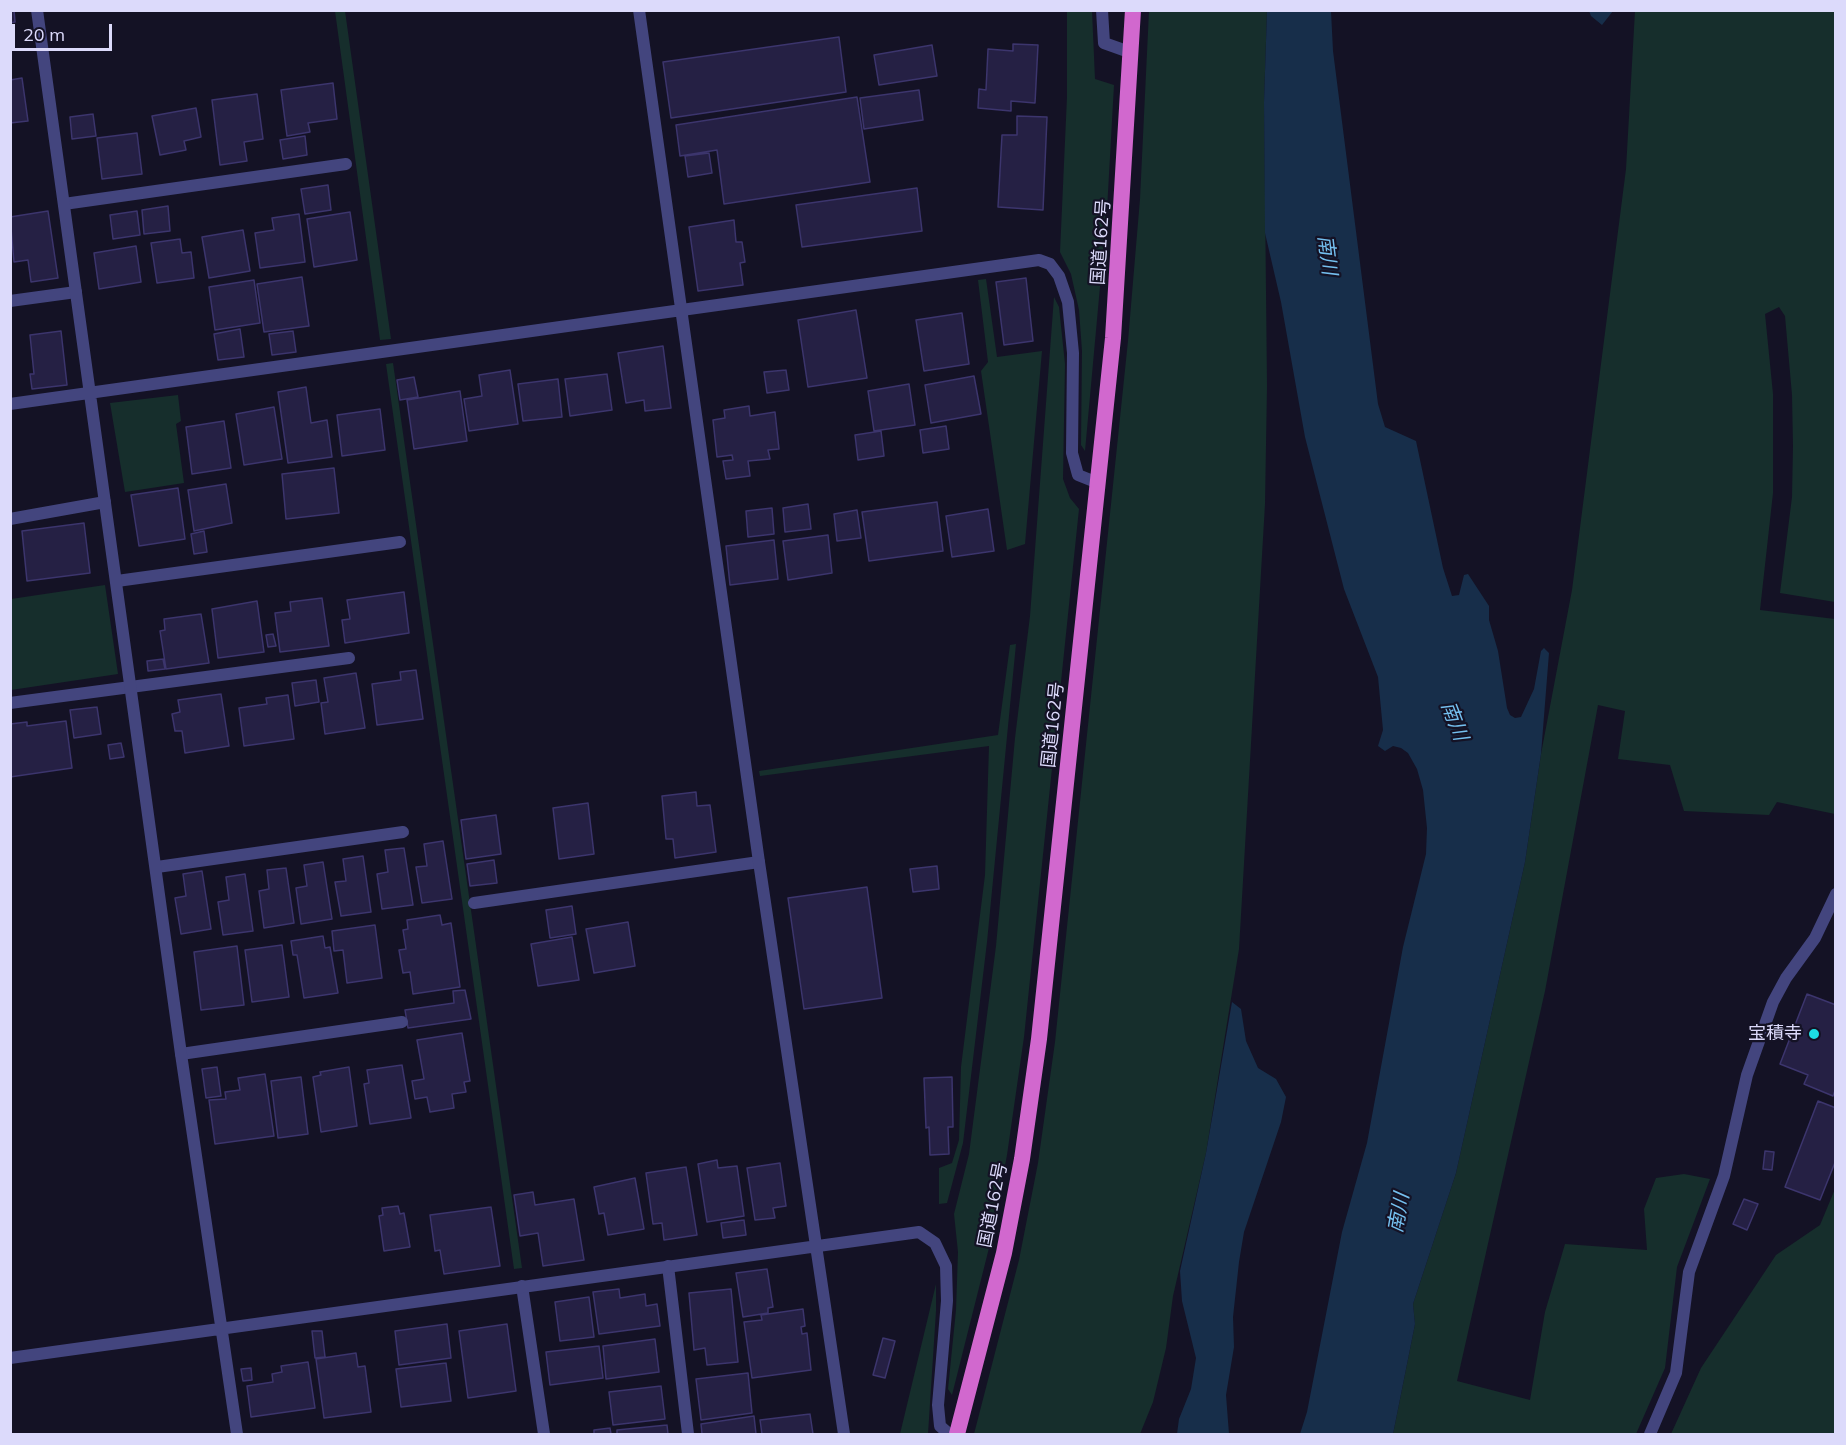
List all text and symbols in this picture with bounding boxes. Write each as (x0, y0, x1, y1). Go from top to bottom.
scale bar (15, 12, 116, 50)
text: 20 m (23, 23, 65, 46)
street label: 国道162号 (1087, 198, 1115, 286)
water label: 南川 (1313, 234, 1341, 276)
street label: 国道162号 (1038, 681, 1068, 769)
water label: 南川 (1436, 698, 1472, 744)
place label: 宝積寺 (1748, 1023, 1802, 1045)
marker: 宝積寺 (1807, 1027, 1821, 1041)
street label: 国道162号 (974, 1161, 1012, 1249)
water label: 南川 (1384, 1191, 1414, 1235)

